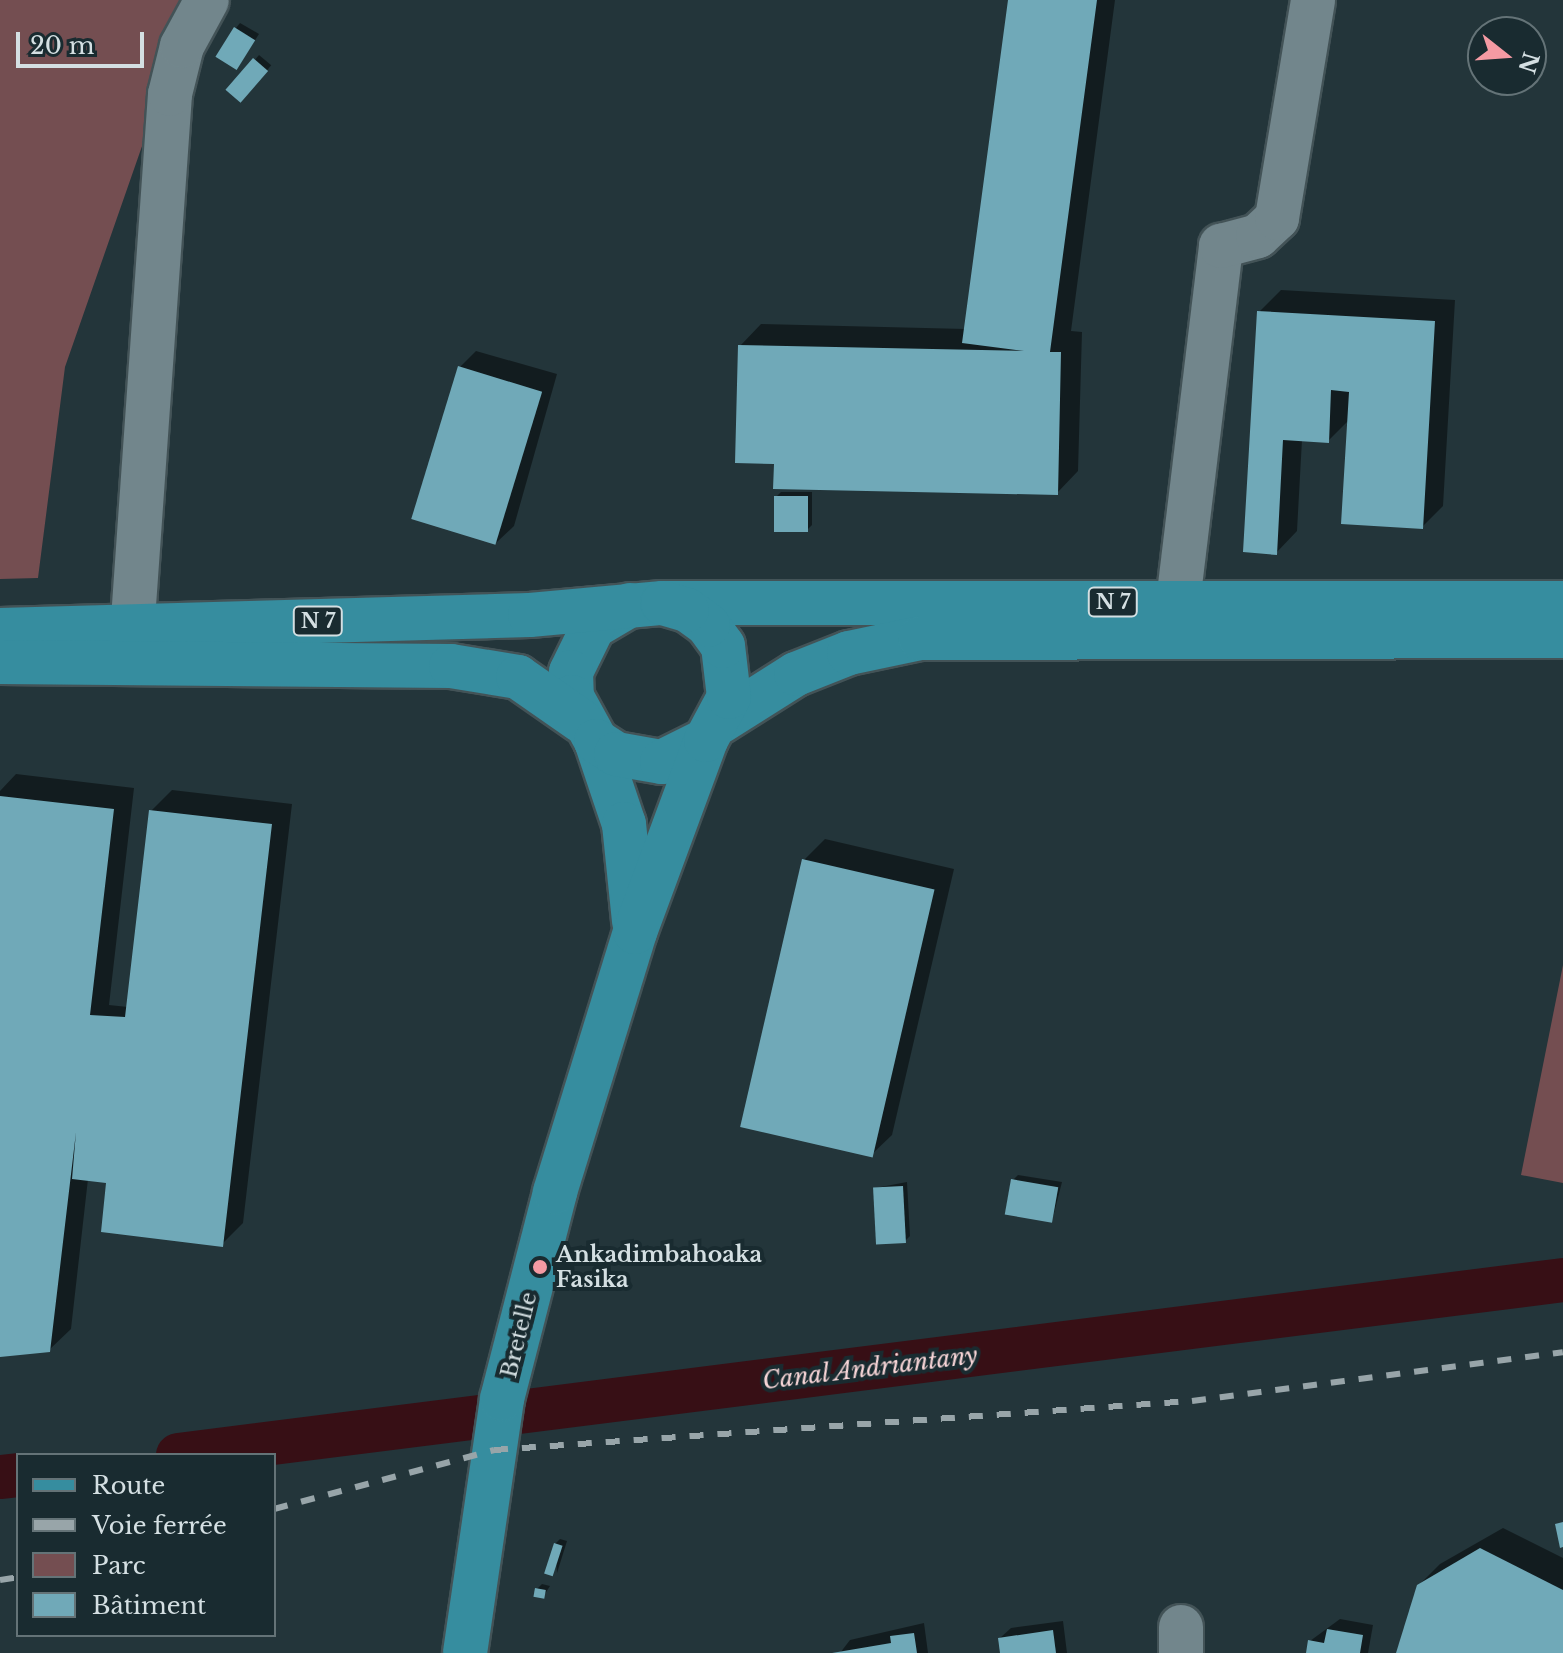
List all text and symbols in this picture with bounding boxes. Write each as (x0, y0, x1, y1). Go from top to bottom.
scale bar (20, 16, 148, 66)
north arrow (1467, 16, 1547, 96)
text: 20 m (30, 31, 95, 60)
text: N (1513, 49, 1544, 76)
road number: N 7 (1087, 586, 1139, 618)
road number: N 7 (292, 605, 344, 637)
place label: Ankadimbahoaka Fasika (556, 1241, 762, 1292)
marker: Ankadimbahoaka Fasika (531, 1258, 549, 1276)
street label: Bretelle (496, 1289, 542, 1381)
water label: Canal Andriantany (760, 1340, 980, 1396)
legend (16, 1453, 276, 1637)
text: Route (92, 1471, 165, 1500)
text: Voie ferrée (92, 1511, 227, 1540)
text: Parc (92, 1551, 146, 1580)
text: Bâtiment (92, 1591, 206, 1620)

